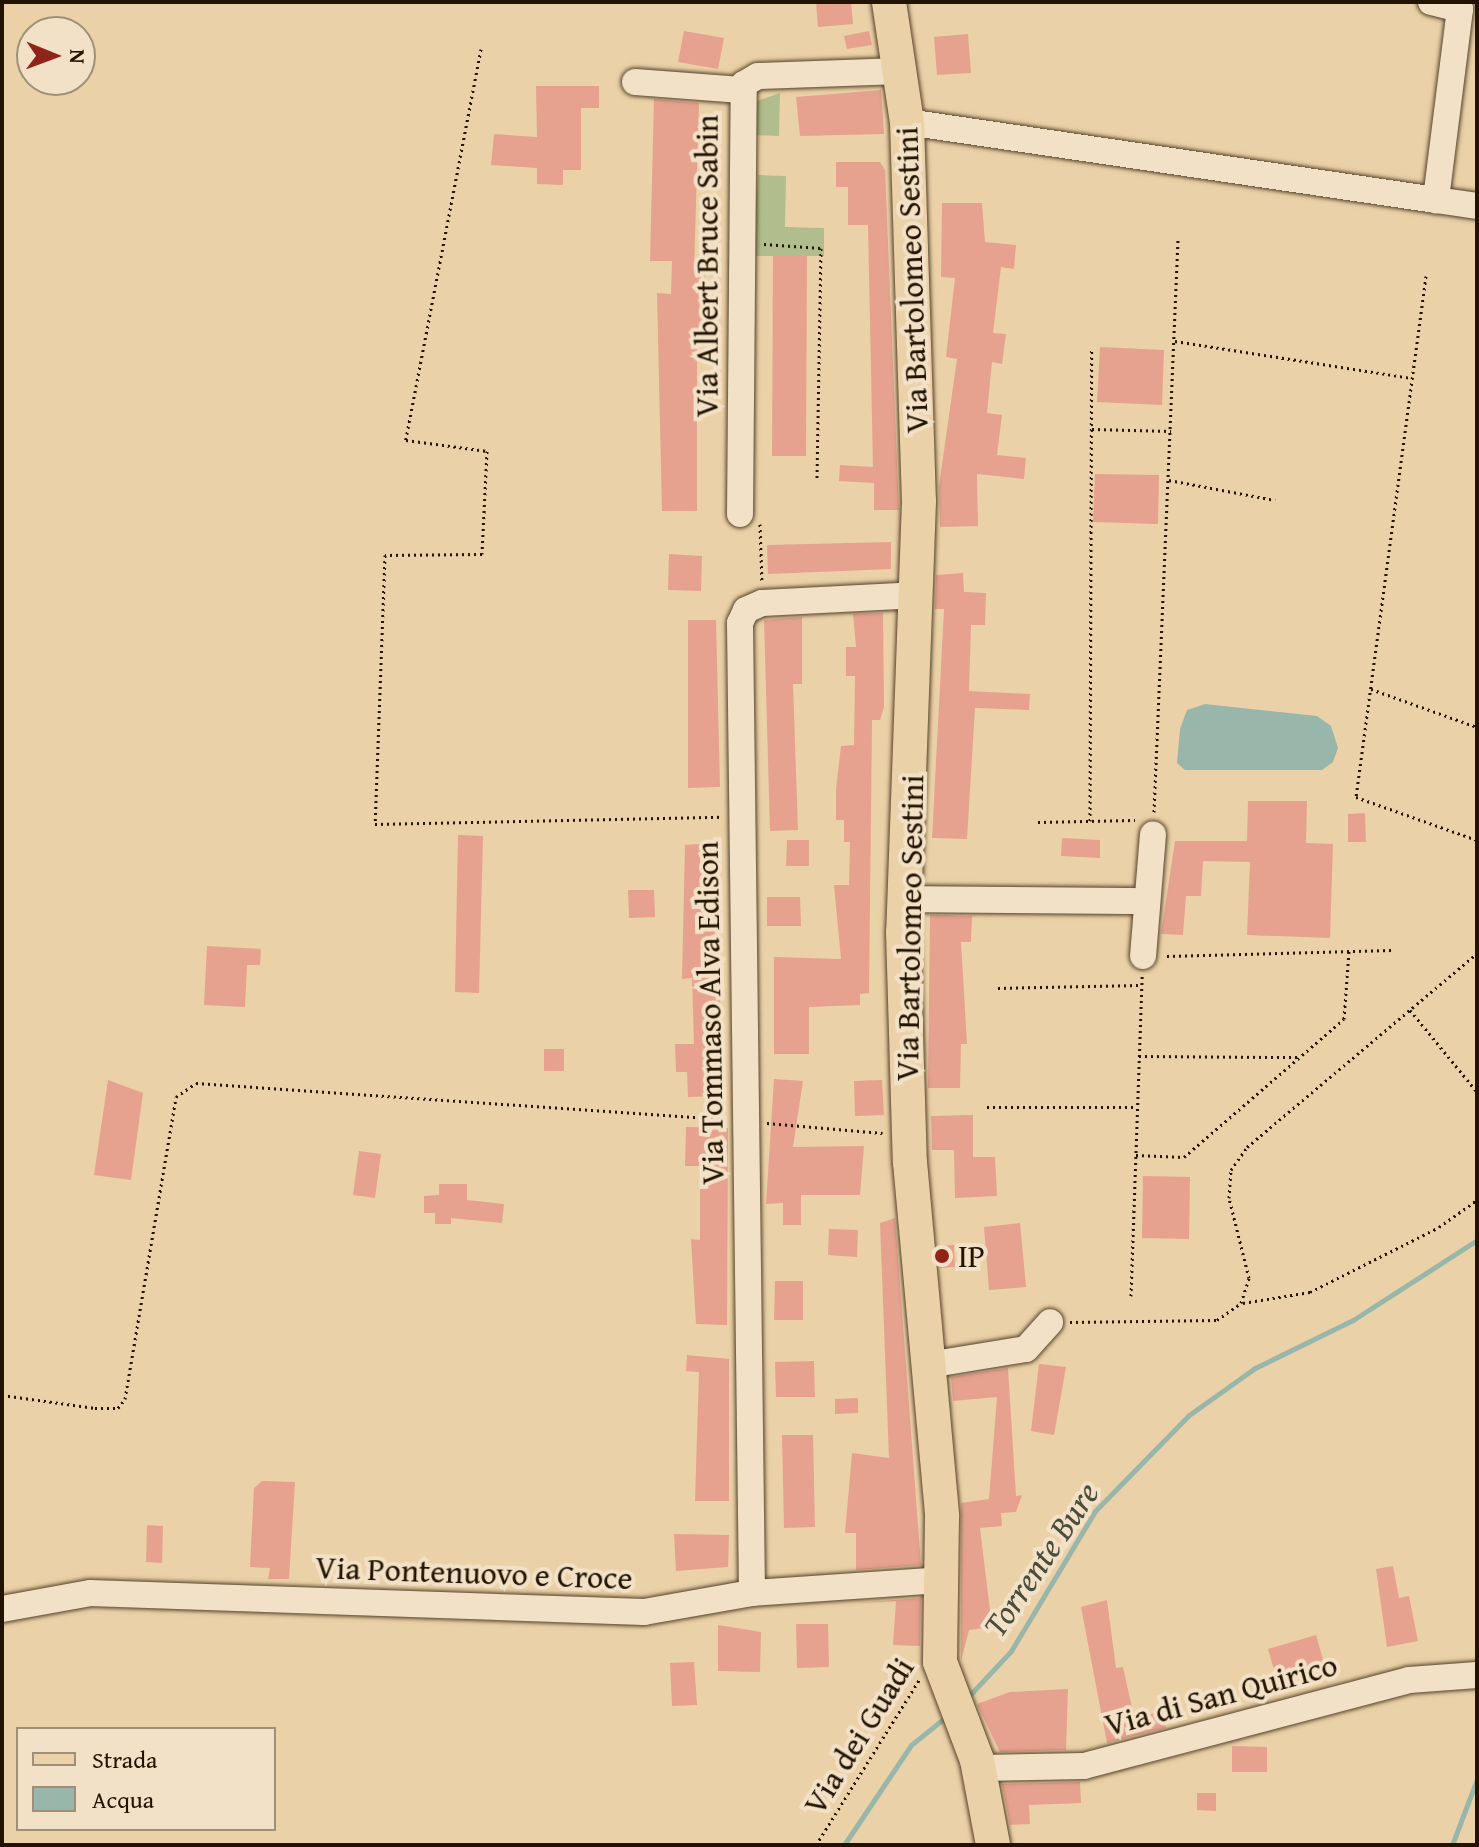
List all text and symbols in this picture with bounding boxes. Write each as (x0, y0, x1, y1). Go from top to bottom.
north arrow (16, 16, 96, 96)
text: N (62, 49, 94, 64)
street label: Via Albert Bruce Sabin (688, 115, 726, 417)
street label: Via Bartolomeo Sestini (887, 126, 937, 434)
street label: Via Bartolomeo Sestini (888, 774, 932, 1082)
street label: Via Tommaso Alva Edison (688, 841, 732, 1185)
place label: IP (958, 1237, 985, 1275)
marker: IP (933, 1247, 951, 1265)
water label: Torrente Bure (973, 1474, 1107, 1644)
street label: Via Pontenuovo e Croce (315, 1548, 633, 1598)
street label: Via di San Quirico (1100, 1645, 1342, 1745)
street label: Via dei Guadi (796, 1651, 922, 1821)
legend (16, 1727, 276, 1831)
text: Strada (92, 1742, 157, 1777)
text: Acqua (92, 1782, 154, 1817)

